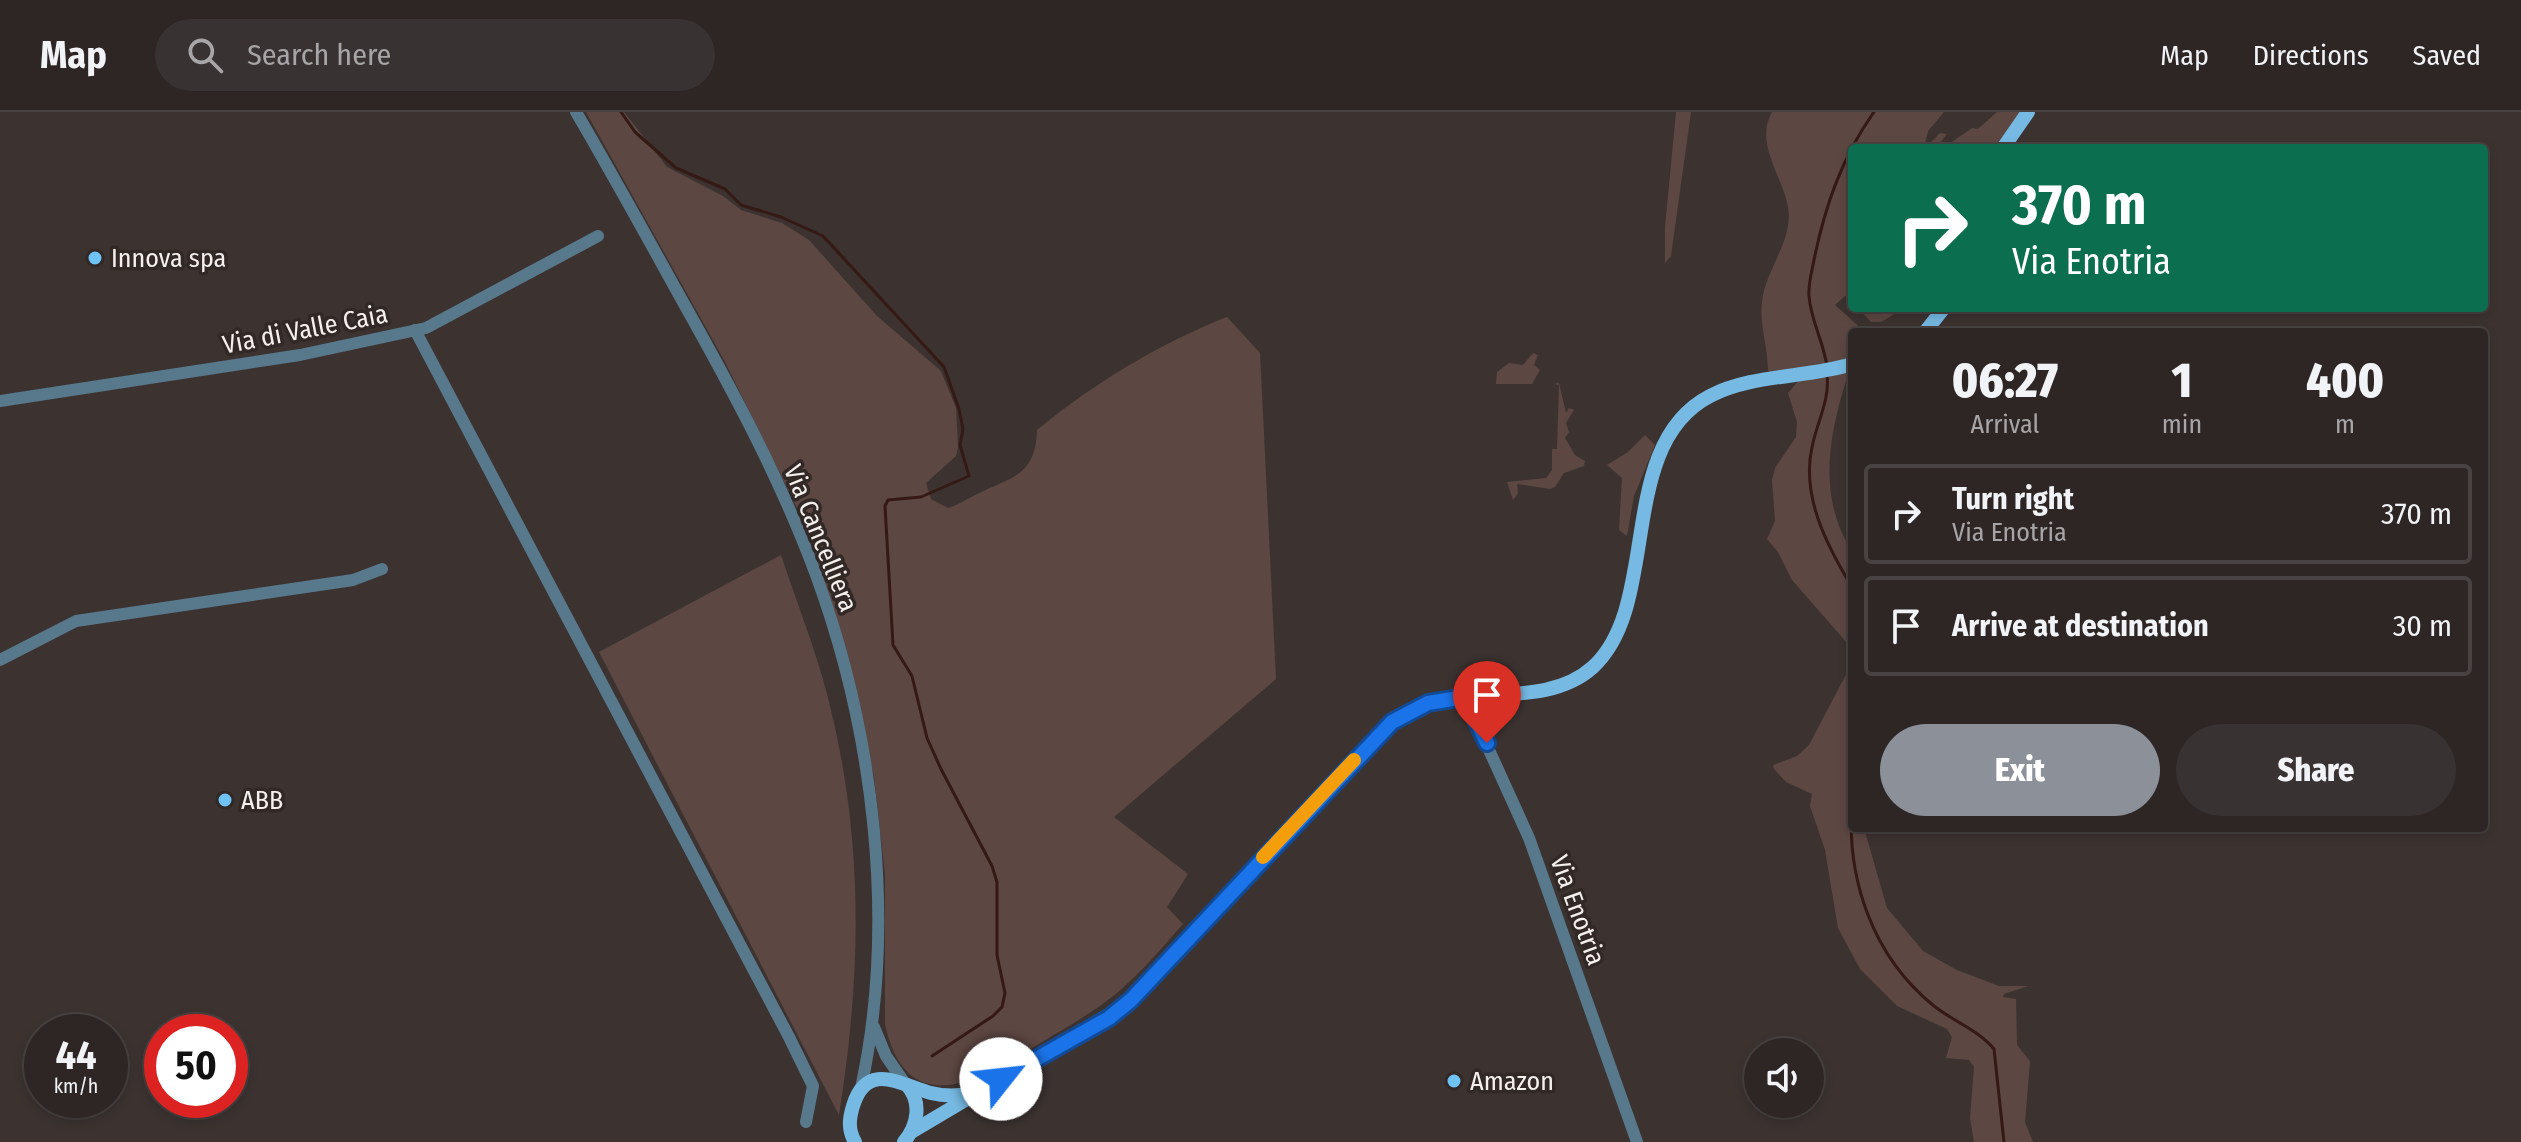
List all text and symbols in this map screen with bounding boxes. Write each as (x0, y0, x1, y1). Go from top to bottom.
search box (155, 19, 715, 91)
text: Map (40, 32, 107, 78)
icon: search (183, 33, 227, 77)
text: Search here (247, 37, 391, 73)
text: Map (2160, 39, 2209, 72)
text: Directions (2253, 39, 2369, 72)
text: Saved (2413, 39, 2481, 72)
text: 370 m (2012, 172, 2147, 239)
icon: right (1880, 176, 1984, 280)
text: Via Enotria (2012, 240, 2171, 284)
place label: Innova spa (111, 243, 226, 274)
marker: Innova spa (86, 249, 104, 267)
street label: Via di Valle Caia (220, 298, 390, 361)
text: 06:27 (1952, 352, 2058, 410)
text: 1 (2172, 352, 2192, 410)
text: 400 (2306, 352, 2384, 410)
text: Arrival (1970, 409, 2039, 440)
text: min (2162, 409, 2202, 440)
text: m (2335, 409, 2355, 440)
street label: Via Cancelliera (777, 460, 864, 616)
text: Turn right (1952, 481, 2074, 517)
icon: right (1884, 492, 1928, 536)
text: 370 m (2381, 496, 2452, 532)
text: Via Enotria (1952, 517, 2067, 548)
icon: arrive (1884, 604, 1928, 648)
text: Arrive at destination (1952, 608, 2209, 644)
text: 30 m (2393, 608, 2452, 644)
pin (1453, 661, 1521, 743)
icon: arrive (1465, 673, 1509, 717)
button: Exit (1880, 724, 2160, 816)
button: Share (2176, 724, 2456, 816)
place label: ABB (241, 785, 283, 816)
marker: ABB (216, 791, 234, 809)
street label: Via Enotria (1543, 851, 1612, 969)
speed limit sign: 50 (144, 1014, 248, 1118)
text: 44 (55, 1032, 97, 1080)
position arrow (959, 1037, 1043, 1121)
map controls (1744, 1038, 1824, 1118)
button: sound (1744, 1038, 1824, 1118)
place label: Amazon (1470, 1066, 1554, 1097)
marker: Amazon (1445, 1072, 1463, 1090)
text: km/h (54, 1074, 98, 1098)

